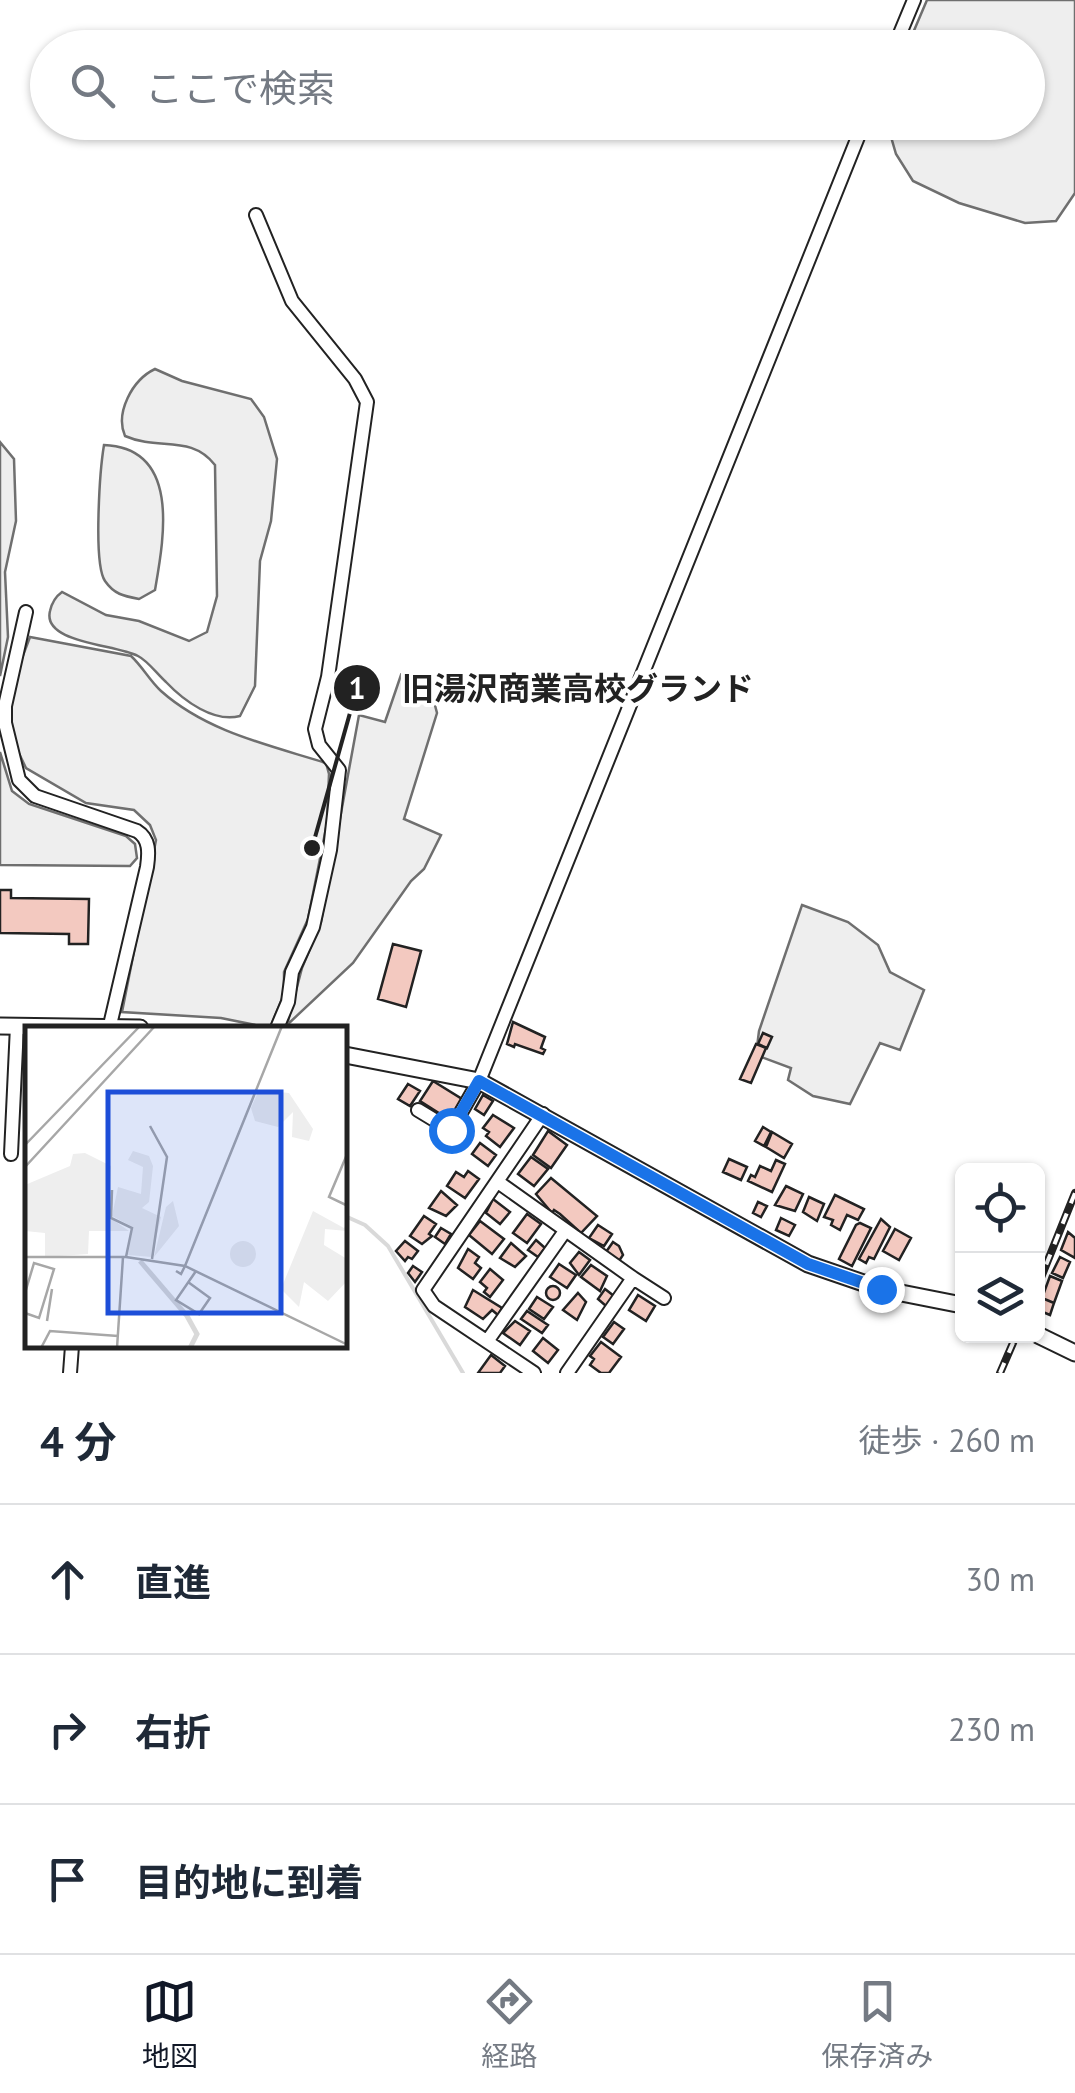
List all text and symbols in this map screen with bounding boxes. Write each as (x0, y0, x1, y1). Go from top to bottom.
search box (30, 30, 1045, 140)
icon: search (65, 58, 120, 113)
text: ここで検索 (145, 63, 335, 112)
callout: 旧湯沢商業高校グランド (332, 657, 774, 719)
text: 旧湯沢商業高校グランド (402, 667, 754, 709)
text: 1 (348, 668, 366, 707)
inset map (25, 1026, 348, 1348)
route start (429, 1108, 475, 1154)
map controls (955, 1163, 1045, 1343)
button: locate (955, 1163, 1045, 1253)
button: layers (955, 1253, 1045, 1343)
route end (859, 1267, 905, 1313)
text: 4 分 (40, 1414, 116, 1469)
text: 徒歩 · 260 m (859, 1419, 1035, 1461)
icon: ahead (40, 1552, 95, 1607)
text: 直進 (135, 1557, 211, 1606)
text: 30 m (966, 1558, 1035, 1600)
icon: right (40, 1702, 95, 1757)
text: 右折 (135, 1707, 211, 1756)
text: 230 m (948, 1708, 1035, 1750)
icon: arrive (40, 1852, 95, 1907)
text: 目的地に到着 (135, 1857, 363, 1906)
tab: 地図 (142, 1974, 198, 2074)
tab: 経路 (481, 1974, 537, 2074)
tab: 保存済み (821, 1974, 933, 2074)

